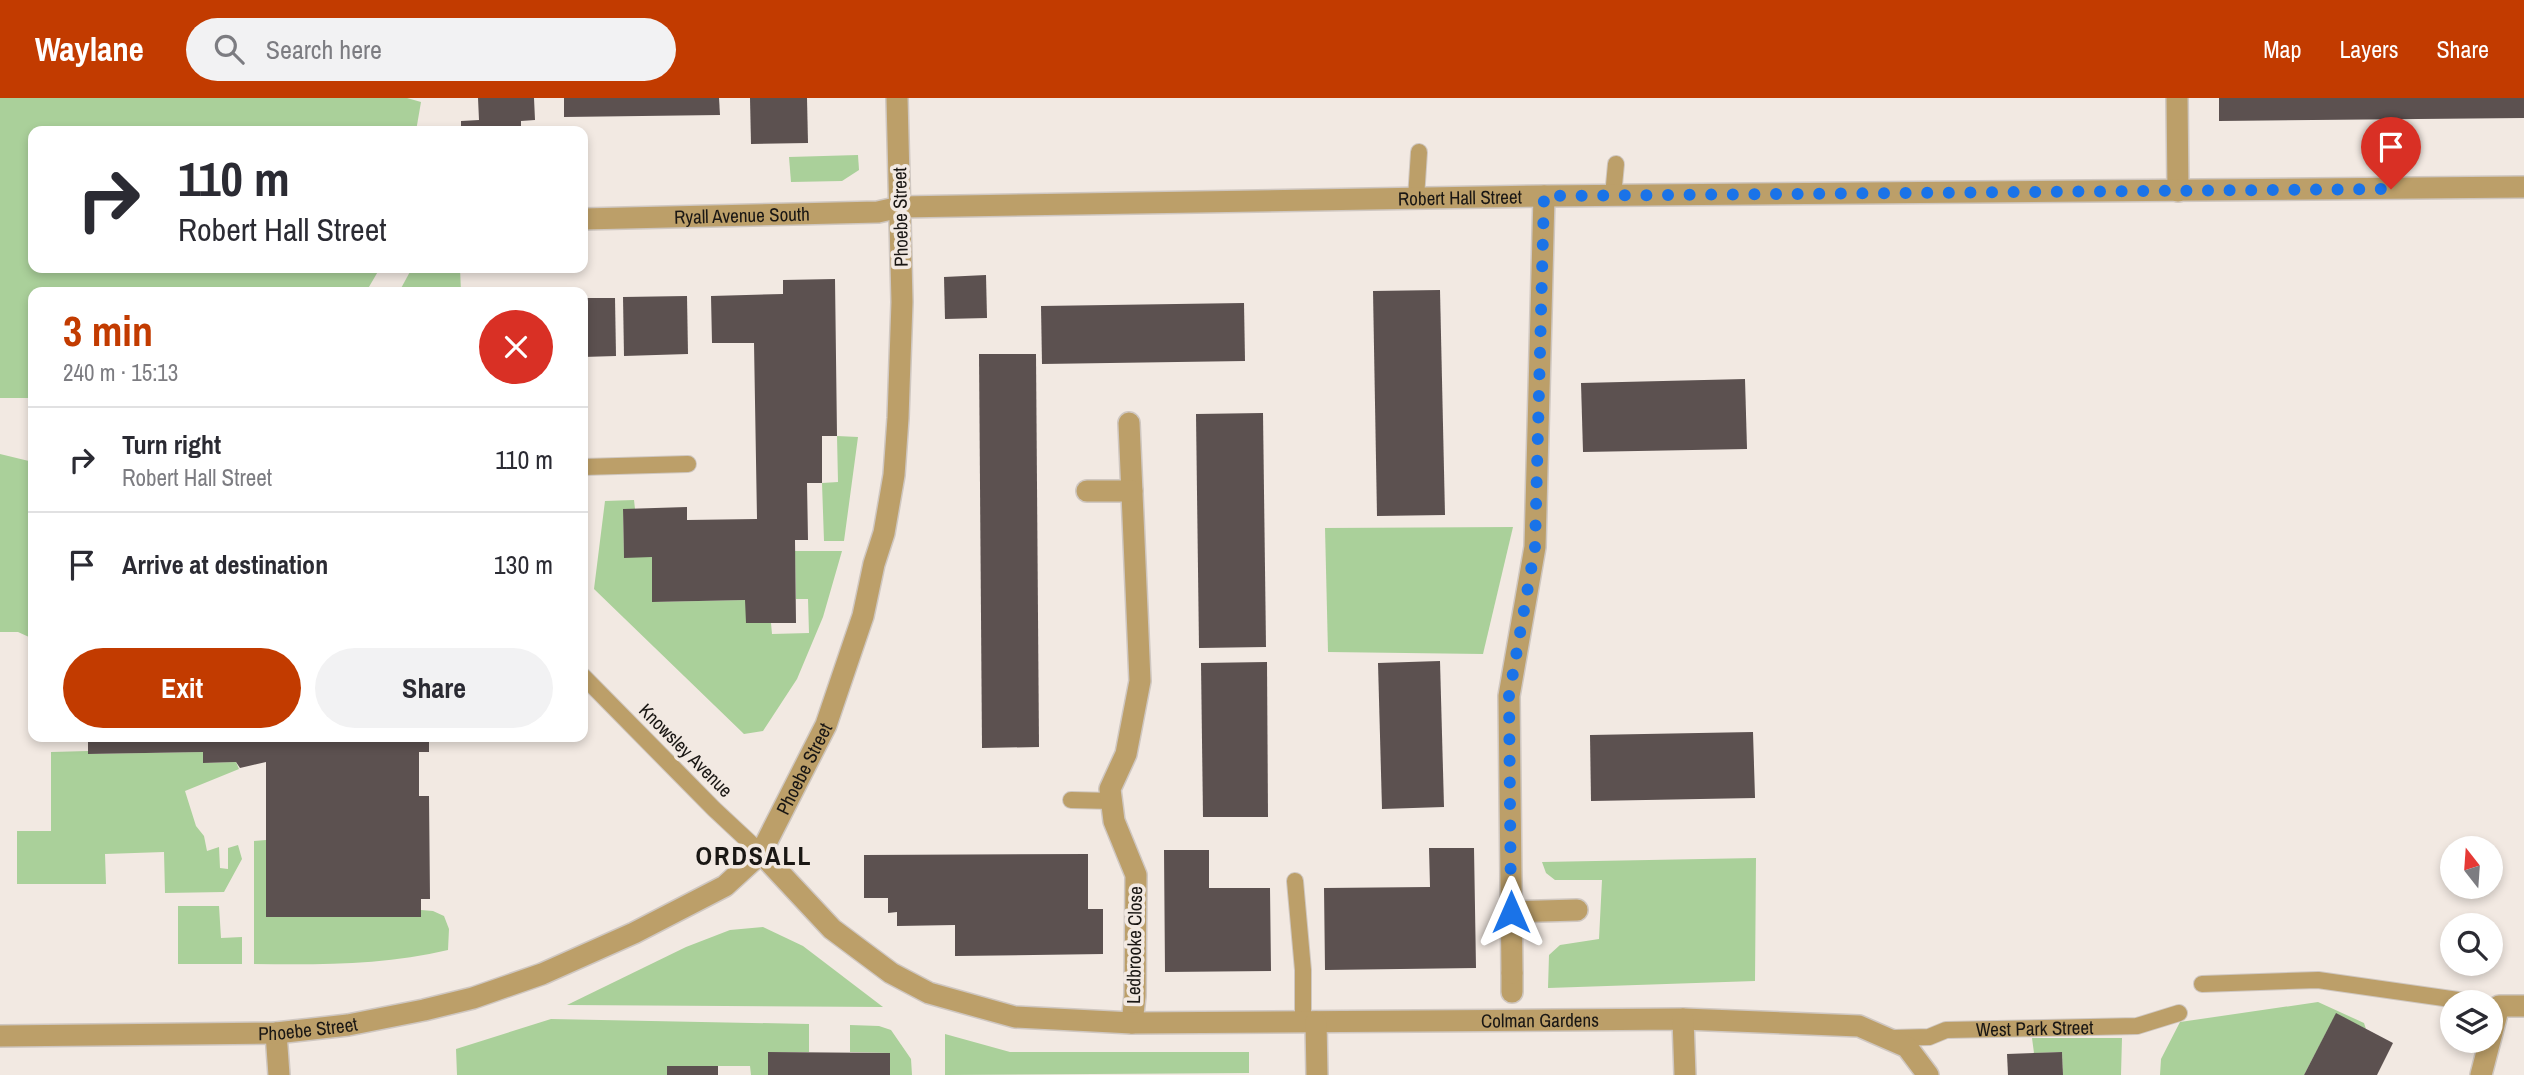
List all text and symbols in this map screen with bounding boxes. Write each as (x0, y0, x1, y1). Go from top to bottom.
search box (186, 18, 676, 81)
text: Waylane (35, 27, 144, 71)
icon: search (210, 30, 248, 68)
text: Search here (266, 32, 382, 67)
text: Map (2263, 33, 2301, 65)
text: Layers (2339, 33, 2398, 65)
text: Share (2436, 33, 2489, 65)
pin (2361, 117, 2421, 189)
icon: arrive (2372, 128, 2410, 166)
text: 110 m (178, 145, 290, 211)
icon: right (63, 154, 154, 245)
street label: Phoebe Street (886, 166, 914, 267)
street label: Robert Hall Street (1398, 183, 1523, 211)
street label: Ryall Avenue South (674, 201, 810, 230)
text: Robert Hall Street (178, 208, 387, 251)
text: 3 min (63, 303, 153, 359)
button: close (479, 310, 553, 384)
text: 240 m · 15:13 (63, 357, 178, 388)
text: Turn right (122, 427, 221, 462)
icon: right (63, 441, 101, 479)
text: 110 m (495, 442, 553, 477)
text: Robert Hall Street (122, 462, 272, 493)
icon: arrive (63, 546, 101, 584)
text: Arrive at destination (122, 547, 328, 582)
text: 130 m (494, 547, 553, 582)
button: Exit (63, 648, 301, 728)
button: Share (315, 648, 553, 728)
street label: Knowsley Avenue (633, 697, 739, 803)
street label: Phoebe Street (770, 718, 838, 819)
north arrow (2440, 836, 2502, 900)
map controls (2440, 836, 2503, 1053)
district label: ORDSALL (695, 838, 813, 873)
position arrow (1474, 875, 1548, 949)
street label: Ledbrooke Close (1120, 886, 1148, 1004)
button: search (2440, 913, 2503, 976)
button: layers (2440, 990, 2503, 1053)
street label: Colman Gardens (1481, 1007, 1599, 1033)
street label: Phoebe Street (258, 1010, 360, 1046)
street label: West Park Street (1976, 1014, 2094, 1042)

